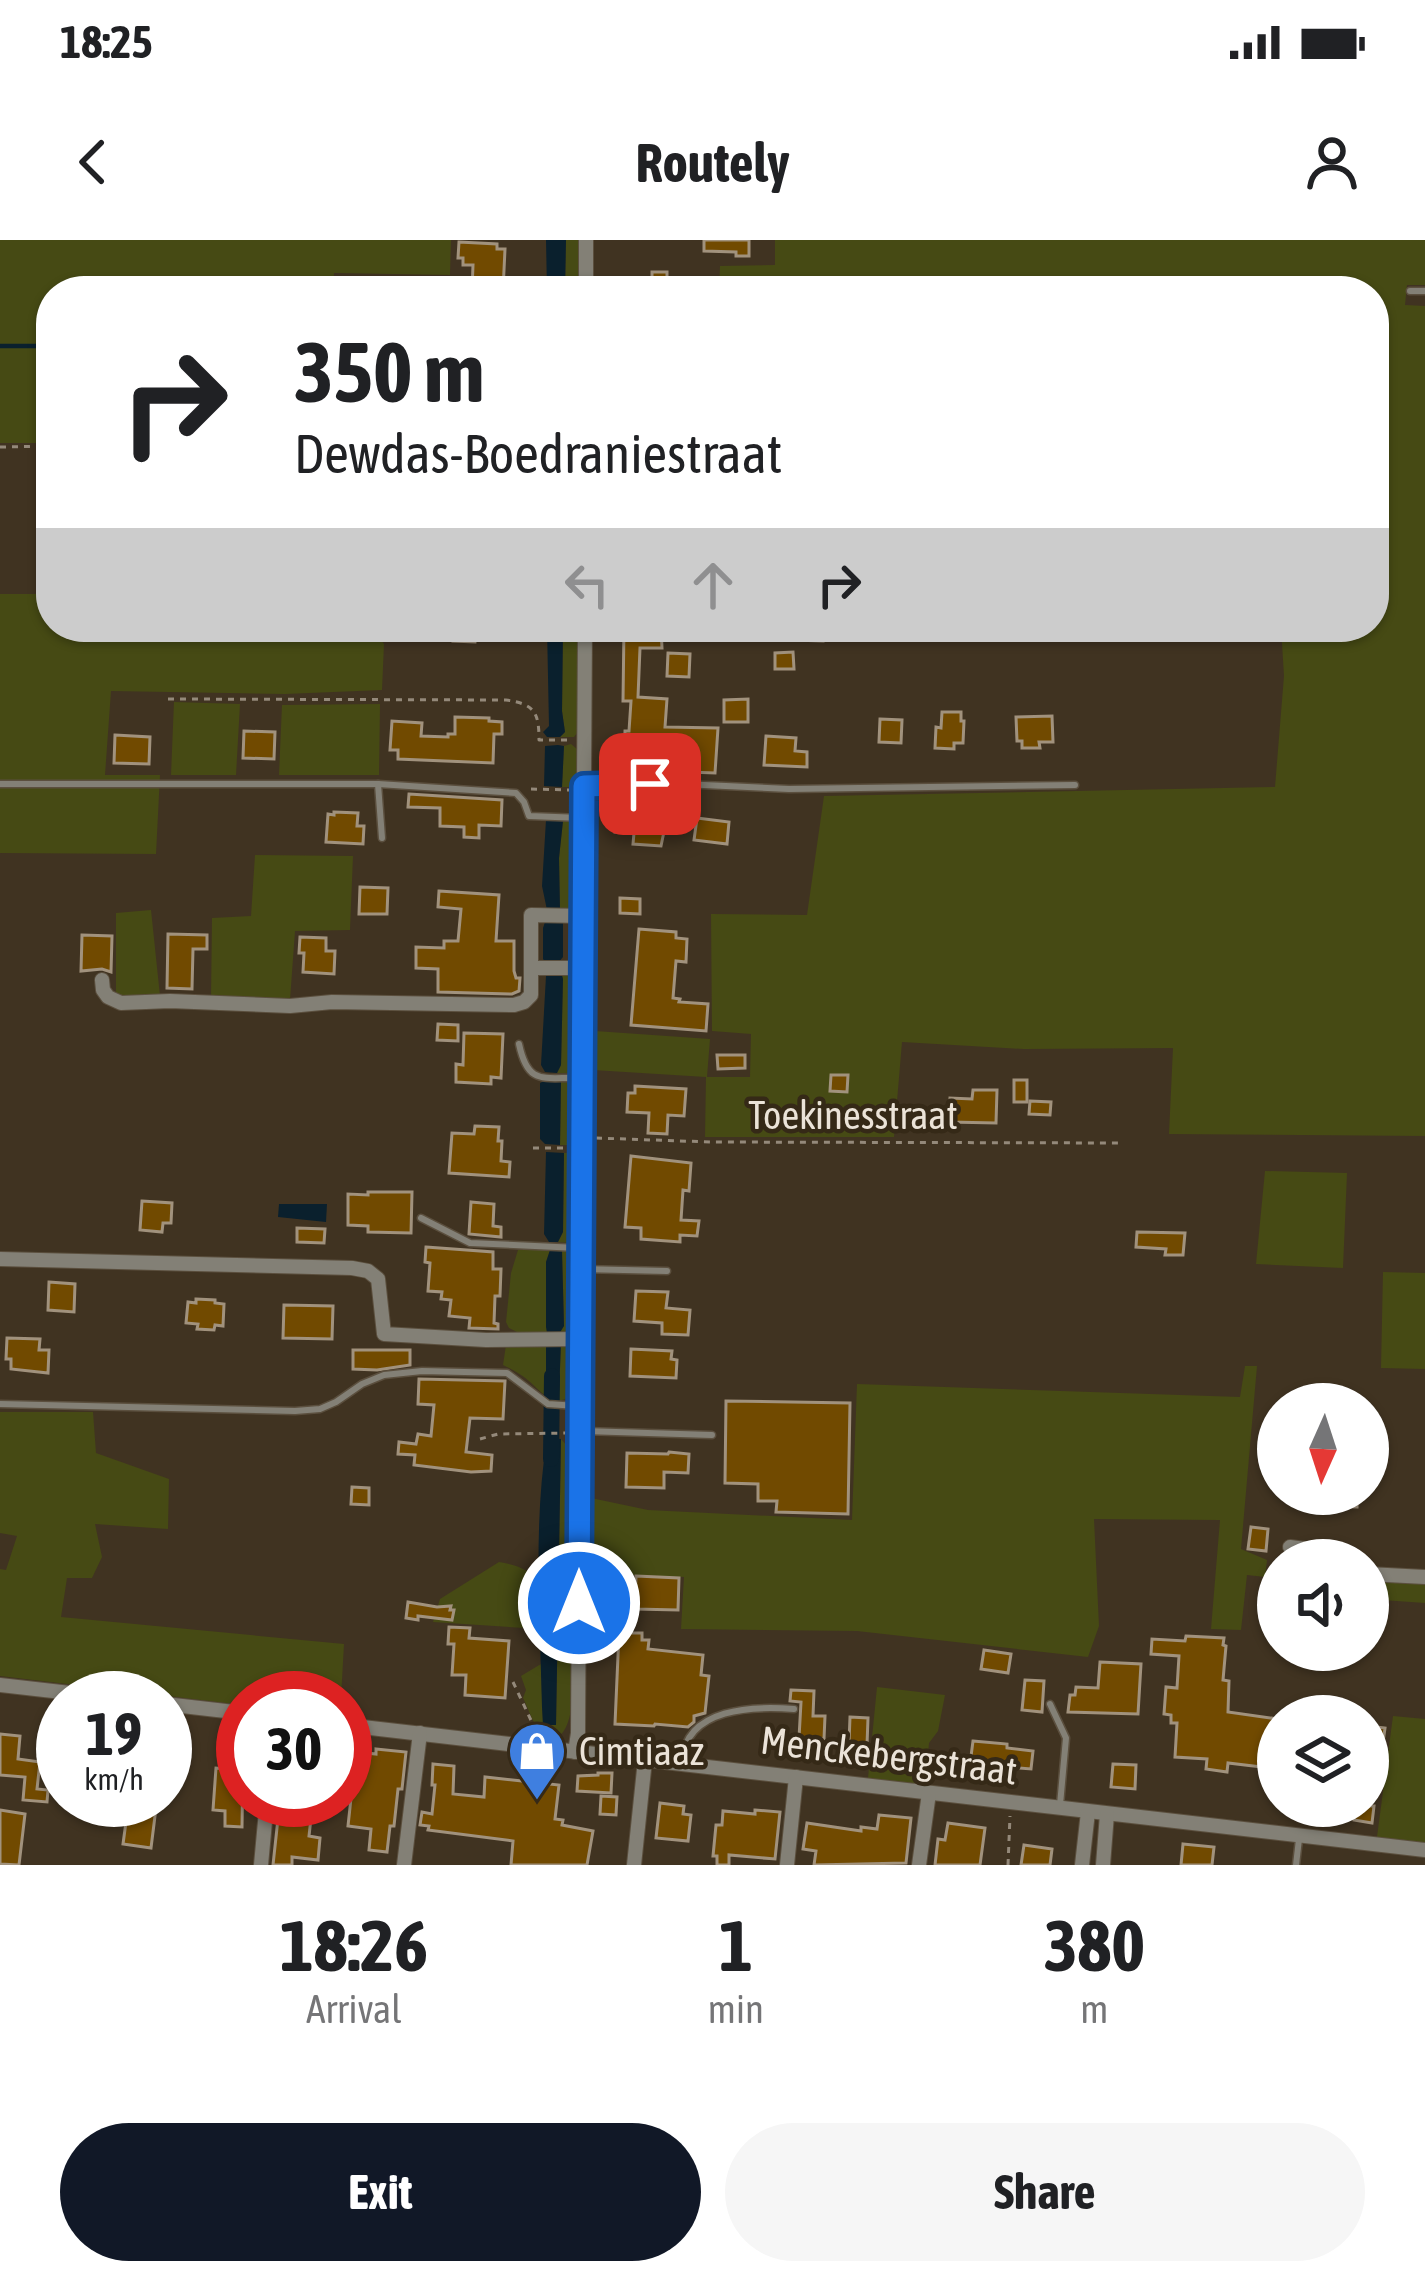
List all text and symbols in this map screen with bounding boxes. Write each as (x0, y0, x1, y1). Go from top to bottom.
text: 18:25 (60, 16, 153, 68)
icon: back (60, 129, 126, 195)
icon: person (1299, 129, 1365, 195)
text: Routely (635, 132, 790, 193)
icon: right (96, 324, 252, 480)
text: 350 m (294, 324, 484, 420)
text: Dewdas-Boedraniestraat (294, 423, 782, 484)
icon: left (554, 552, 620, 618)
icon: ahead (680, 552, 746, 618)
icon: right (806, 552, 872, 618)
pin (599, 733, 701, 835)
icon: arrive (617, 751, 683, 817)
street label: Toekinesstraat (748, 1093, 958, 1137)
north arrow (1257, 1383, 1389, 1515)
map controls (1257, 1383, 1389, 1827)
button: sound (1257, 1539, 1389, 1671)
position arrow (516, 1540, 642, 1666)
speed limit sign: 30 (216, 1671, 372, 1827)
button: layers (1257, 1695, 1389, 1827)
text: 19 (86, 1699, 142, 1768)
street label: Menckebergstraat (758, 1717, 1020, 1793)
shop icon: Cimtiaaz (506, 1720, 568, 1802)
place label: Cimtiaaz (579, 1729, 704, 1773)
text: km/h (84, 1762, 144, 1796)
text: 18:26 (280, 1904, 428, 1986)
text: 1 (719, 1904, 753, 1986)
text: 380 (1044, 1904, 1145, 1986)
text: Arrival (306, 1987, 402, 2031)
text: min (708, 1987, 764, 2031)
text: m (1080, 1987, 1108, 2031)
button: Exit (60, 2123, 701, 2261)
button: Share (725, 2123, 1365, 2261)

